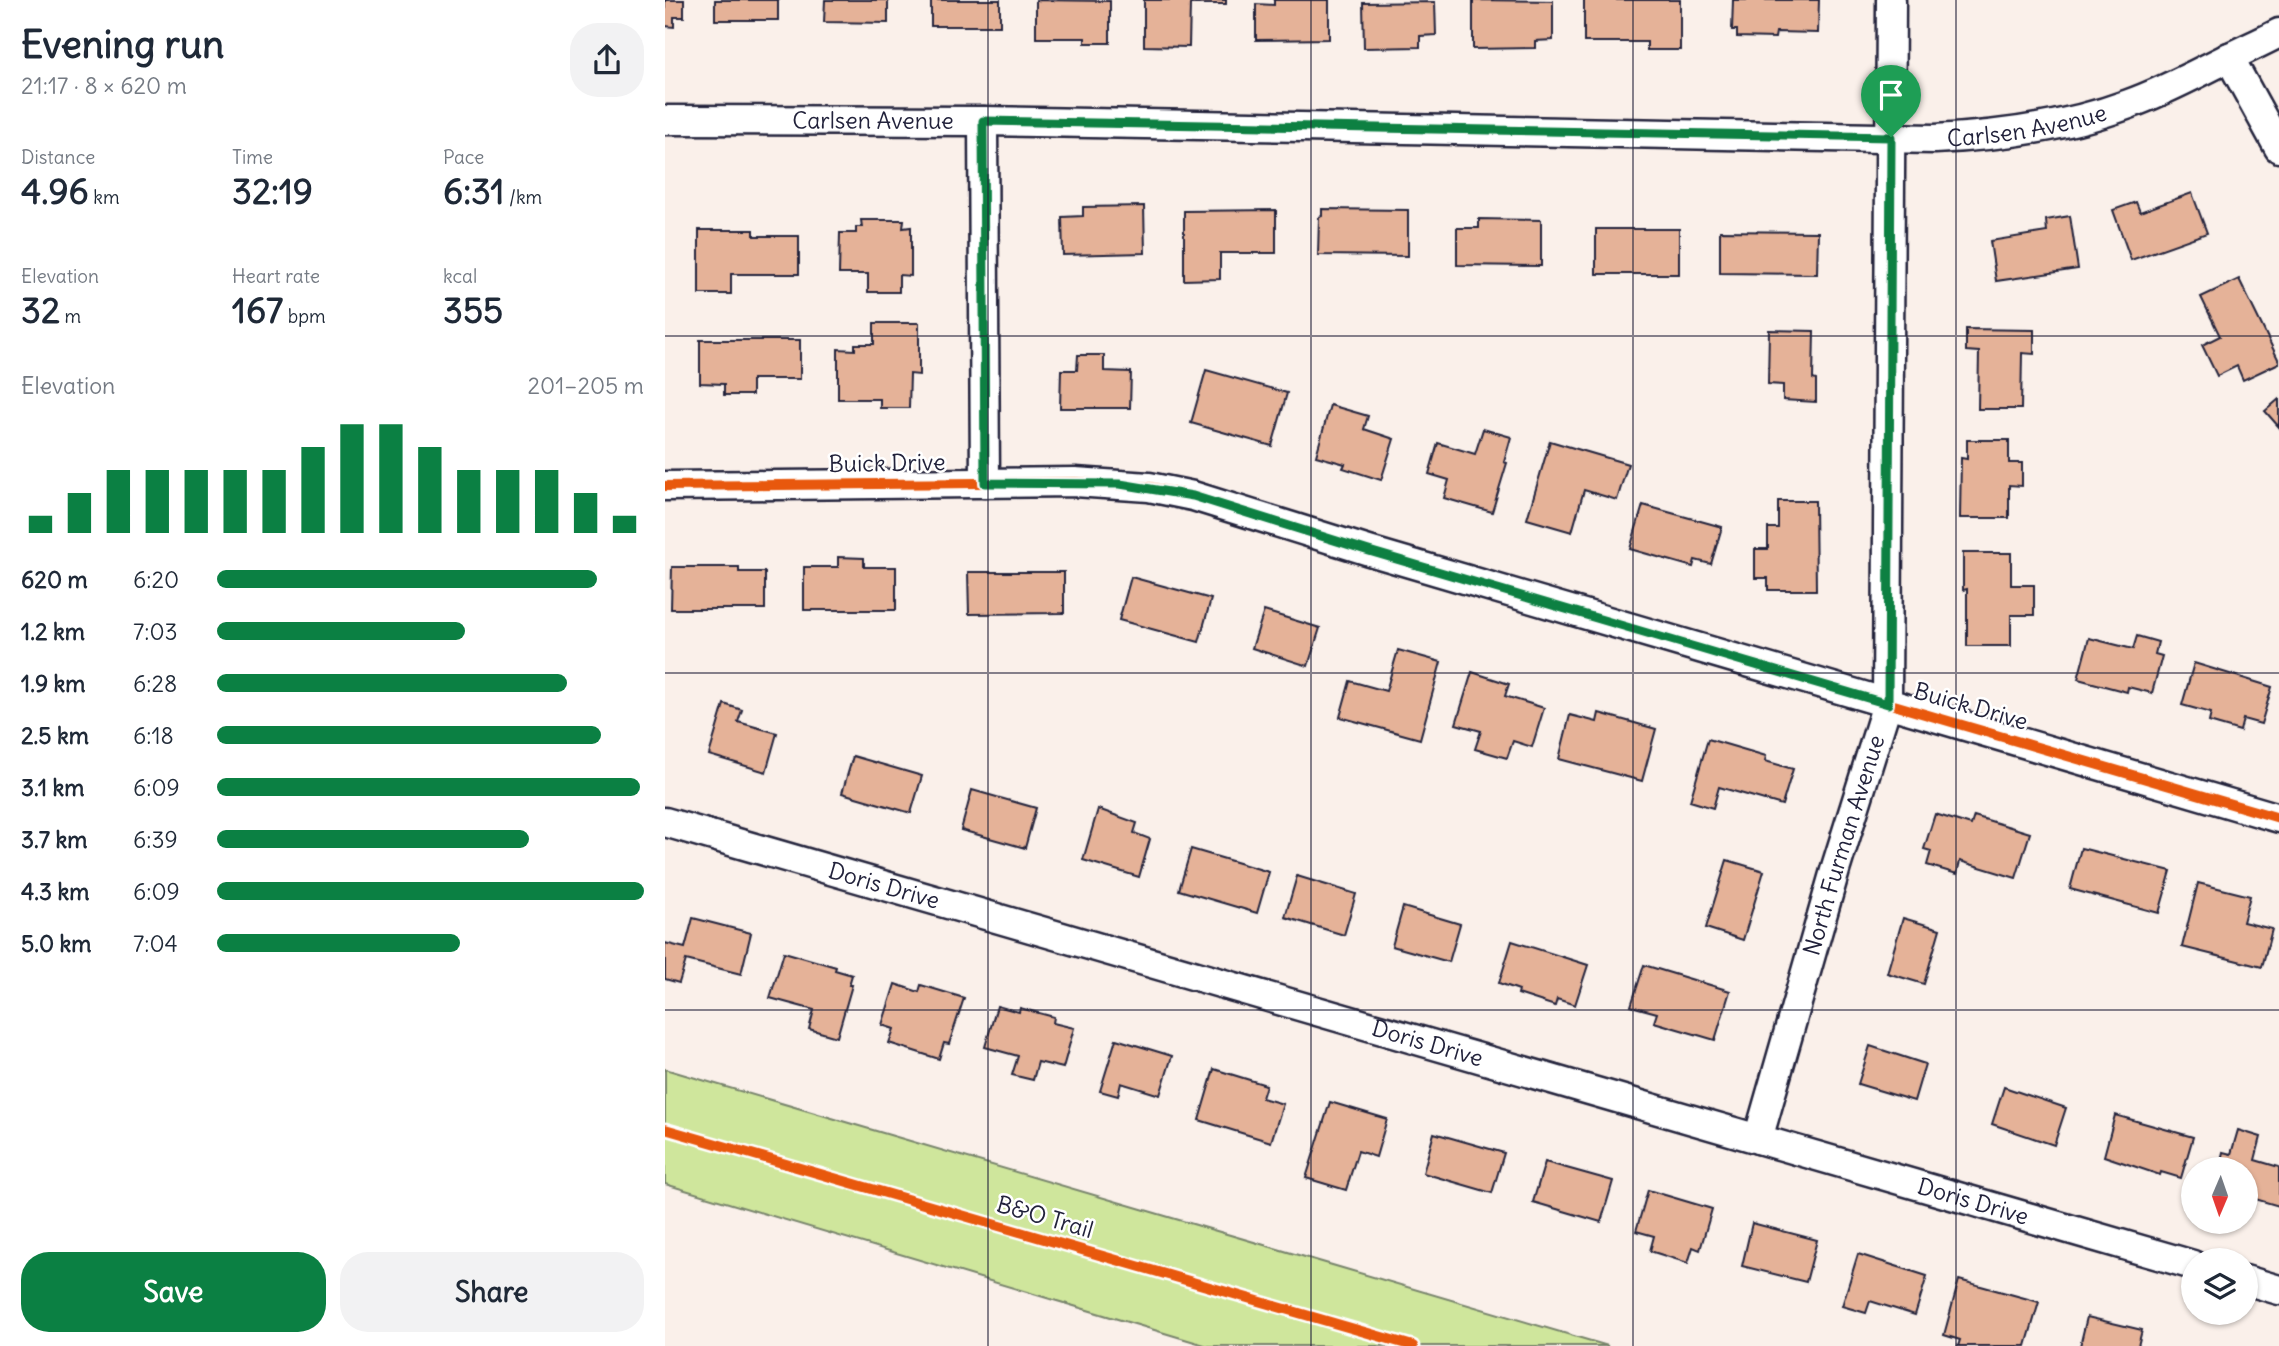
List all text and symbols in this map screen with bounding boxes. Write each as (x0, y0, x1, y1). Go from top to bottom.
text: Evening run (21, 21, 224, 68)
button: share (570, 23, 644, 97)
pin (1861, 65, 1921, 137)
text: 21:17 · 8 × 620 m (21, 71, 187, 100)
icon: arrive (1872, 76, 1910, 114)
street label: Carlsen Avenue (1946, 98, 2110, 152)
street label: Carlsen Avenue (792, 105, 954, 135)
text: Distance (21, 145, 95, 169)
text: Time (232, 145, 273, 169)
text: Pace (443, 145, 484, 169)
text: 4.96 (21, 169, 89, 213)
text: 32:19 (232, 169, 313, 213)
text: 6:31 (443, 169, 505, 213)
text: km (89, 185, 120, 209)
text: /km (505, 185, 542, 209)
text: Elevation (21, 264, 99, 288)
text: Heart rate (232, 264, 320, 288)
text: kcal (443, 264, 477, 288)
text: 32 (21, 288, 60, 332)
text: 167 (232, 288, 283, 332)
text: 355 (443, 288, 503, 332)
text: m (60, 304, 81, 328)
text: bpm (283, 304, 326, 328)
text: Elevation (21, 371, 115, 400)
text: 201–205 m (527, 371, 644, 400)
street label: Buick Drive (828, 447, 946, 478)
text: 620 m (21, 565, 88, 594)
text: 6:20 (133, 565, 179, 594)
text: 1.2 km (21, 617, 85, 646)
text: 7:03 (133, 617, 178, 646)
text: 1.9 km (21, 669, 86, 698)
text: 6:28 (133, 669, 177, 698)
street label: Buick Drive (1911, 675, 2031, 736)
text: 2.5 km (21, 721, 89, 750)
text: 6:18 (133, 721, 174, 750)
street label: North Furman Avenue (1796, 731, 1890, 959)
text: 3.1 km (21, 773, 84, 802)
text: 6:09 (133, 773, 180, 802)
text: 3.7 km (21, 825, 87, 854)
text: 6:39 (133, 825, 178, 854)
street label: Doris Drive (825, 855, 943, 915)
text: 4.3 km (21, 877, 90, 906)
text: 6:09 (133, 877, 180, 906)
text: 5.0 km (21, 929, 92, 958)
text: 7:04 (133, 929, 178, 958)
street label: Doris Drive (1369, 1013, 1487, 1072)
north arrow (2181, 1157, 2257, 1234)
map controls (2181, 1157, 2258, 1325)
street label: Doris Drive (1914, 1171, 2032, 1231)
street label: B&O Trail (994, 1189, 1097, 1244)
button: layers (2181, 1248, 2258, 1325)
button: Save (21, 1252, 326, 1332)
button: Share (340, 1252, 644, 1332)

